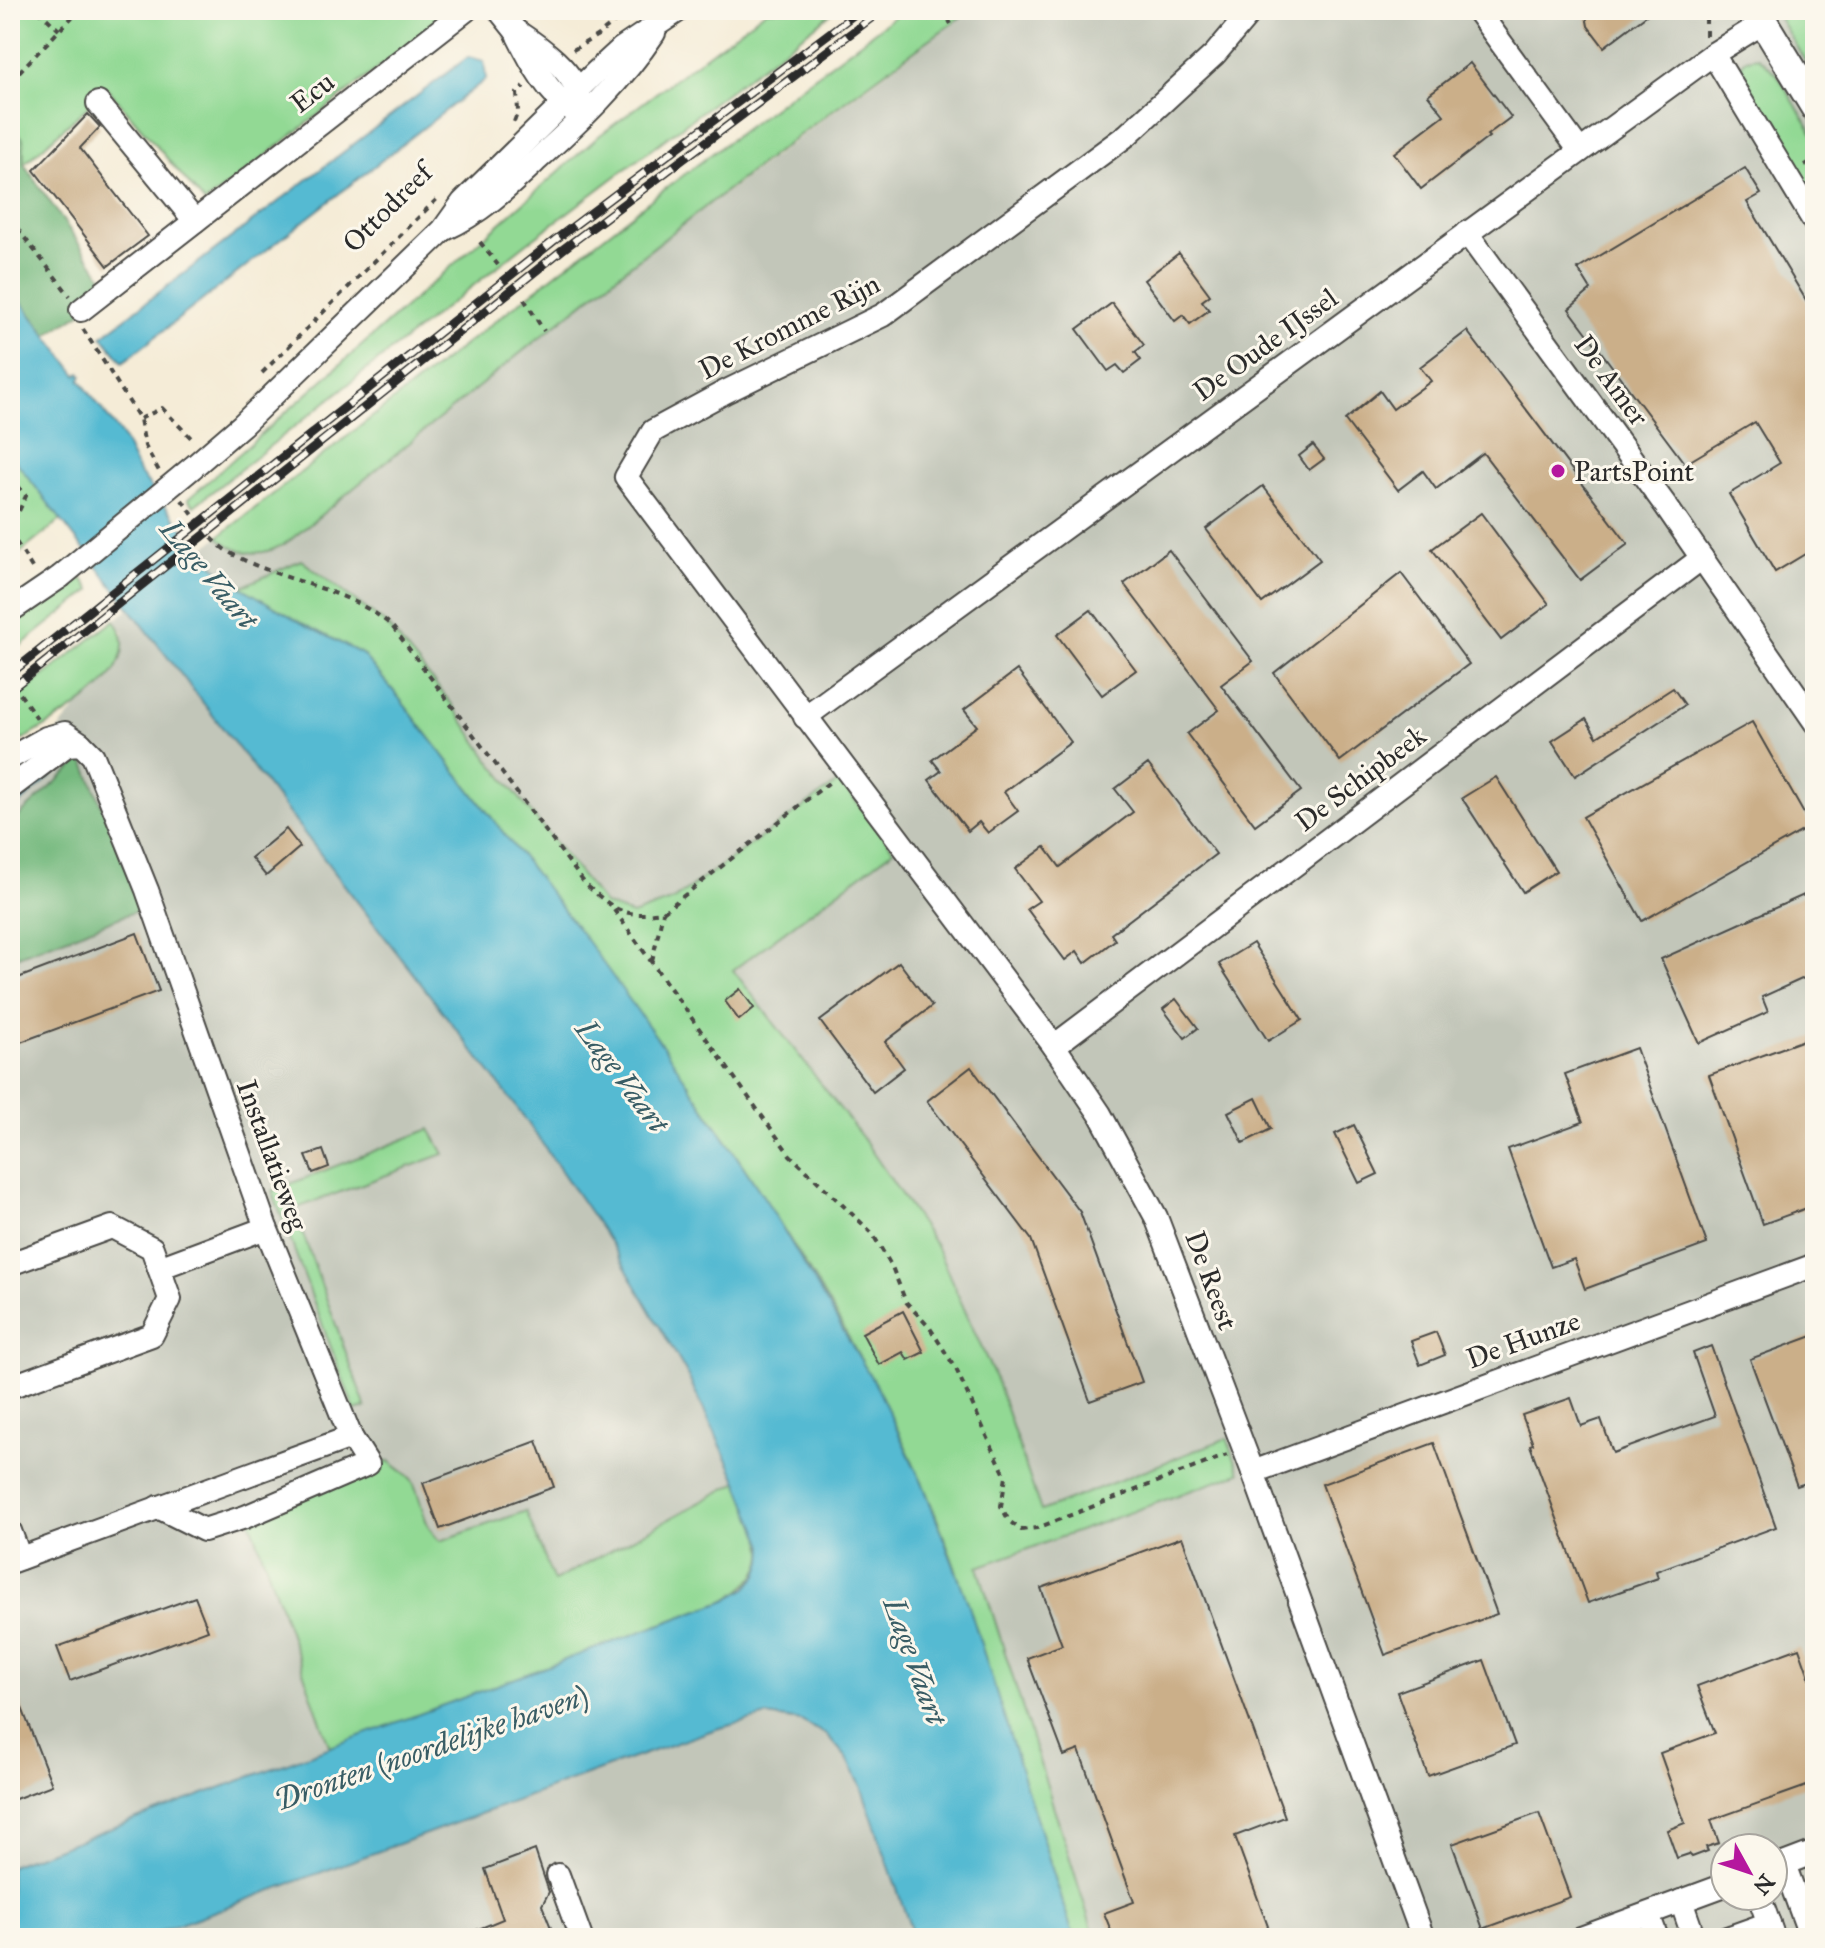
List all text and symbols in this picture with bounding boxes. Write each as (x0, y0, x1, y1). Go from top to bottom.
street label: Ecu (283, 64, 342, 121)
street label: Ottodreef (335, 152, 443, 260)
street label: De Kromme Rijn (693, 266, 885, 387)
street label: De Oude IJssel (1186, 280, 1345, 409)
street label: De Amer (1567, 328, 1657, 433)
place label: PartsPoint (1574, 454, 1694, 489)
marker: PartsPoint (1549, 462, 1567, 480)
water label: Lage Vaart (151, 510, 266, 638)
street label: De Schipbeek (1288, 718, 1433, 839)
water label: Lage Vaart (567, 1011, 677, 1141)
street label: Installatieweg (229, 1075, 316, 1236)
street label: De Reest (1178, 1226, 1246, 1335)
street label: De Hunze (1462, 1303, 1585, 1376)
water label: Lage Vaart (875, 1591, 955, 1731)
water label: Dronten (noordelijke haven) (270, 1677, 593, 1820)
north arrow (1709, 1832, 1789, 1912)
text: N (1747, 1869, 1780, 1901)

